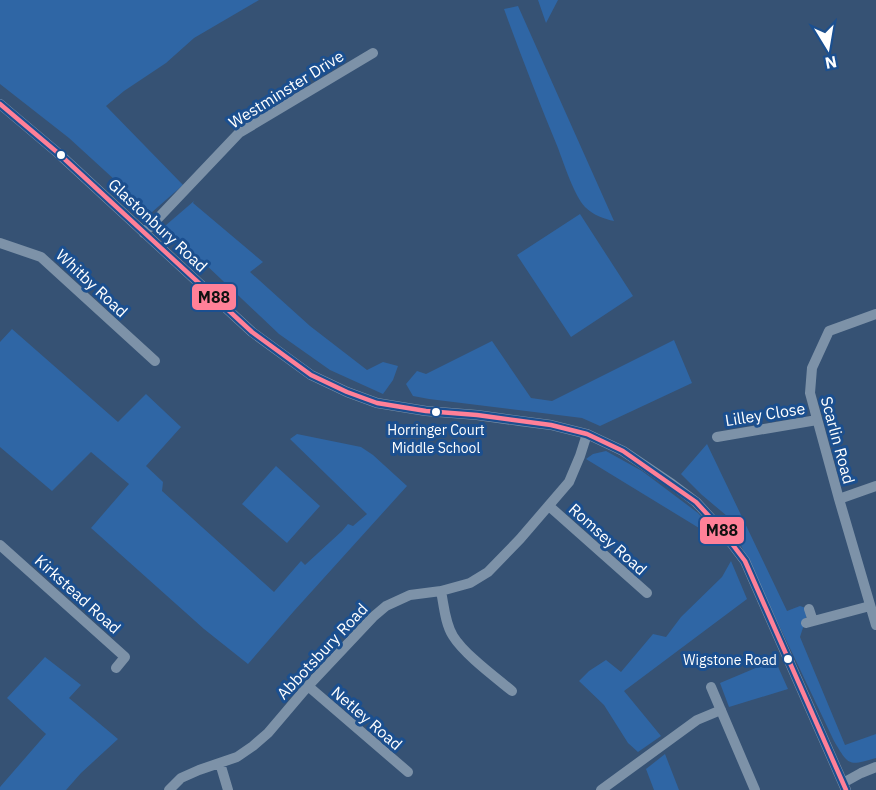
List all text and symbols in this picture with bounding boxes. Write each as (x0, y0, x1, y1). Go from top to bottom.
north arrow (798, 18, 858, 78)
street label: Westminster Drive (225, 45, 347, 132)
text: N (823, 52, 838, 74)
unlabelled marker (55, 149, 67, 161)
street label: Glastonbury Road (104, 174, 212, 276)
street label: Whitby Road (52, 245, 132, 321)
line badge: M88 (191, 283, 237, 311)
text: M88 (198, 287, 230, 307)
street label: Scarlin Road (817, 394, 859, 486)
street label: Lilley Close (723, 398, 807, 430)
marker: Horringer Court Middle School (430, 406, 442, 418)
place label: Horringer Court Middle School (387, 421, 485, 457)
street label: Romsey Road (565, 499, 651, 579)
line badge: M88 (699, 516, 745, 545)
text: M88 (706, 520, 738, 540)
street label: Kirkstead Road (31, 550, 125, 638)
street label: Abbotsbury Road (272, 599, 372, 703)
place label: Wigstone Road (683, 651, 777, 669)
marker: Wigstone Road (782, 653, 794, 665)
street label: Netley Road (327, 682, 407, 754)

